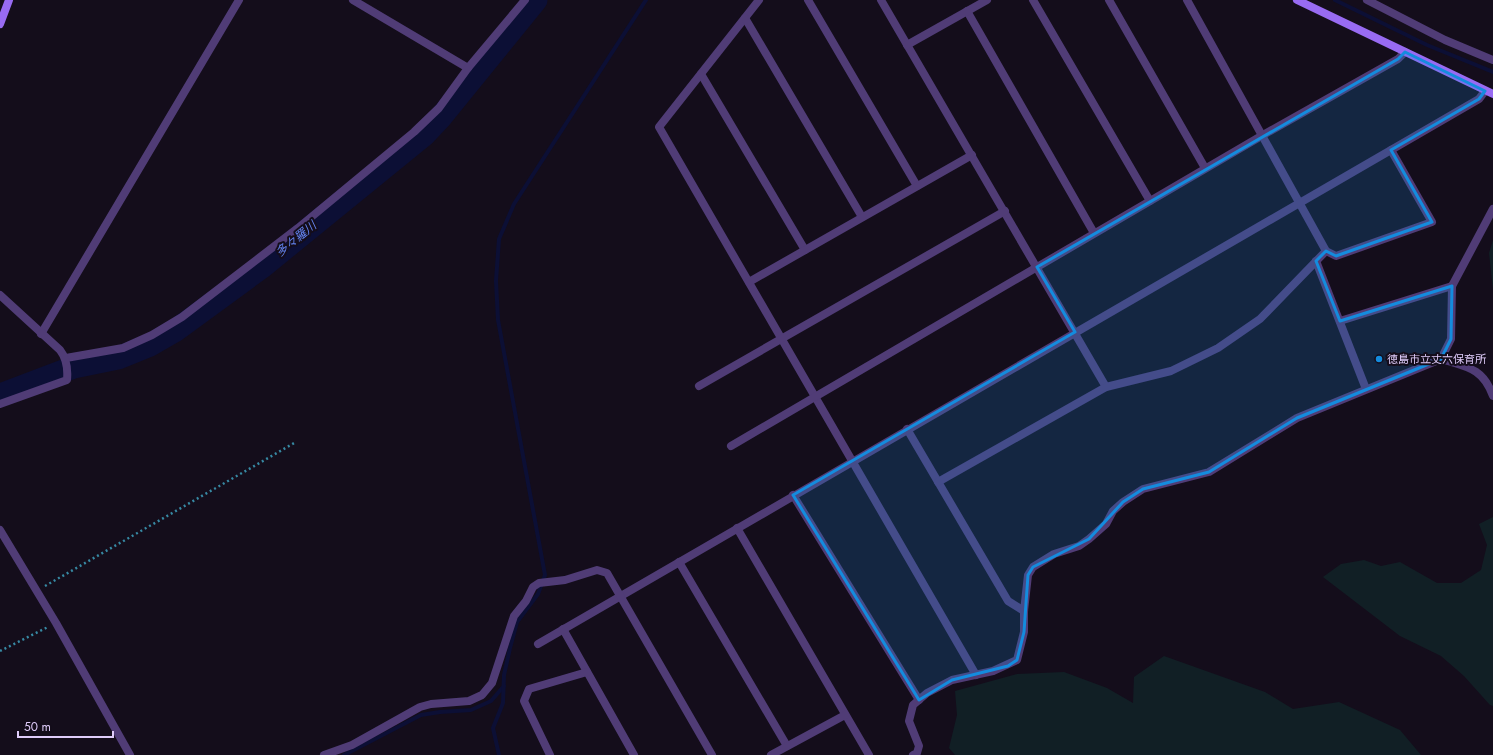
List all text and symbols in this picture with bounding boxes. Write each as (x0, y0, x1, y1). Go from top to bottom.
water label: 多々羅川 (272, 216, 322, 261)
place label: 徳島市立丈六保育所 (1387, 351, 1487, 367)
marker: 徳島市立丈六保育所 (1374, 354, 1384, 364)
scale bar (18, 713, 113, 739)
text: 50 m (24, 718, 51, 736)

